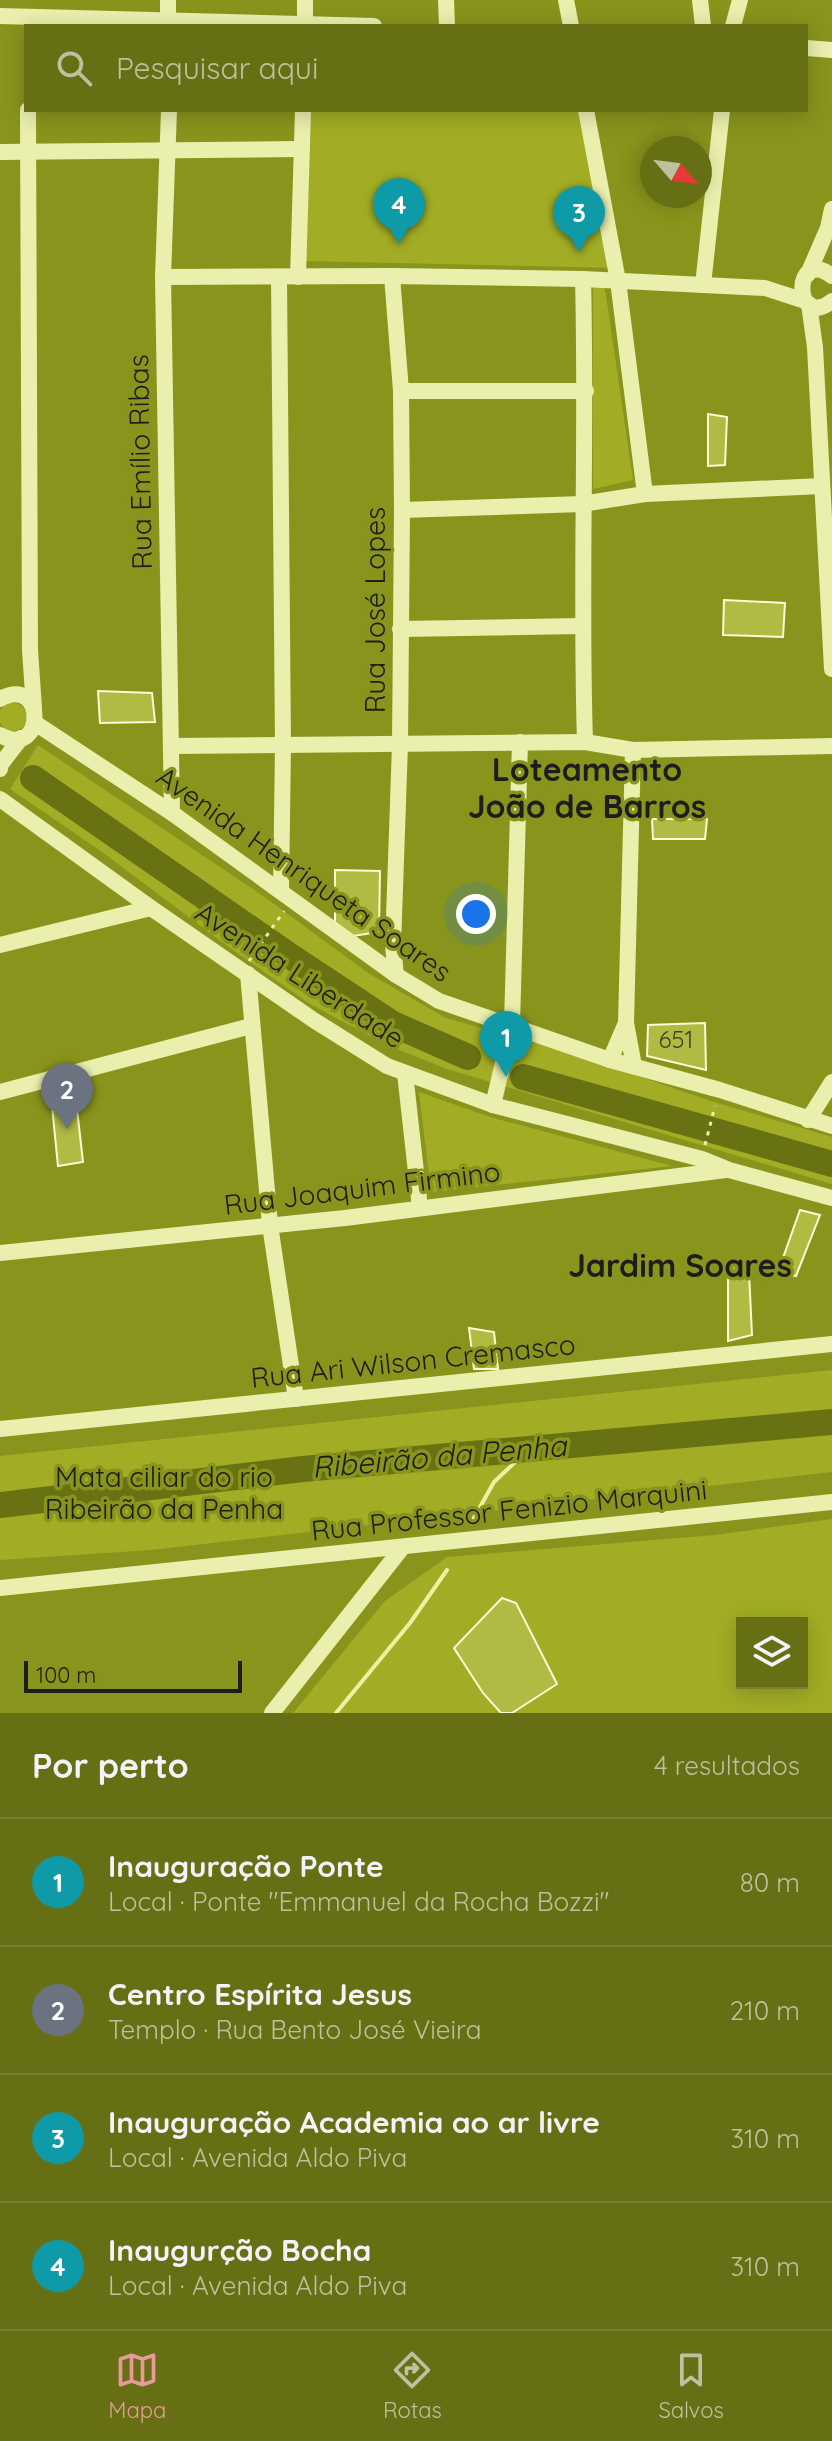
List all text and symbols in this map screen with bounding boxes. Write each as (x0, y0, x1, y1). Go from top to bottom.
search box (24, 24, 808, 112)
icon: search (52, 46, 96, 90)
text: Pesquisar aqui (116, 49, 318, 87)
north arrow (640, 136, 712, 208)
pin: 4 (373, 178, 425, 244)
pin: 3 (553, 186, 605, 252)
street label: Rua Emílio Ribas (120, 354, 159, 570)
street label: Rua José Lopes (357, 507, 392, 713)
district label: Loteamento João de Barros (468, 749, 706, 826)
street label: Avenida Henriqueta Soares (150, 758, 459, 989)
street label: Avenida Liberdade (189, 894, 411, 1055)
your location (456, 894, 496, 934)
pin: 1 (480, 1011, 532, 1077)
house number: 651 (659, 1024, 693, 1054)
pin: 2 (41, 1063, 93, 1129)
street label: Rua Joaquim Firmino (222, 1153, 502, 1222)
district label: Jardim Soares (568, 1245, 792, 1285)
street label: Rua Ari Wilson Cremasco (249, 1326, 577, 1395)
water label: Ribeirão da Penha (310, 1426, 570, 1486)
park label: Mata ciliar do rio Ribeirão da Penha (45, 1459, 283, 1526)
street label: Rua Professor Fenizio Marquini (309, 1471, 709, 1548)
map controls (736, 1617, 808, 1689)
button: layers (736, 1617, 808, 1689)
scale bar (24, 1657, 242, 1693)
text: 100 m (36, 1661, 96, 1689)
text: Por perto (32, 1744, 189, 1787)
text: 4 resultados (654, 1749, 800, 1782)
text: Inauguração Ponte (108, 1847, 384, 1885)
text: 1 (53, 1866, 63, 1899)
text: 80 m (740, 1866, 800, 1899)
text: Local · Ponte "Emmanuel da Rocha Bozzi" (108, 1885, 609, 1918)
text: Centro Espírita Jesus (108, 1975, 412, 2013)
text: 2 (51, 1994, 65, 2027)
text: 210 m (730, 1994, 800, 2027)
text: Templo · Rua Bento José Vieira (108, 2013, 481, 2046)
text: Inauguração Academia ao ar livre (108, 2103, 600, 2141)
text: 3 (51, 2122, 65, 2155)
text: 310 m (730, 2122, 800, 2155)
text: Local · Avenida Aldo Piva (108, 2141, 407, 2174)
text: Inaugurção Bocha (108, 2231, 371, 2269)
text: 4 (50, 2250, 66, 2283)
text: 310 m (730, 2250, 800, 2283)
text: Local · Avenida Aldo Piva (108, 2269, 407, 2302)
tab: Mapa (108, 2348, 166, 2424)
tab: Rotas (383, 2348, 442, 2424)
tab: Salvos (658, 2348, 724, 2424)

